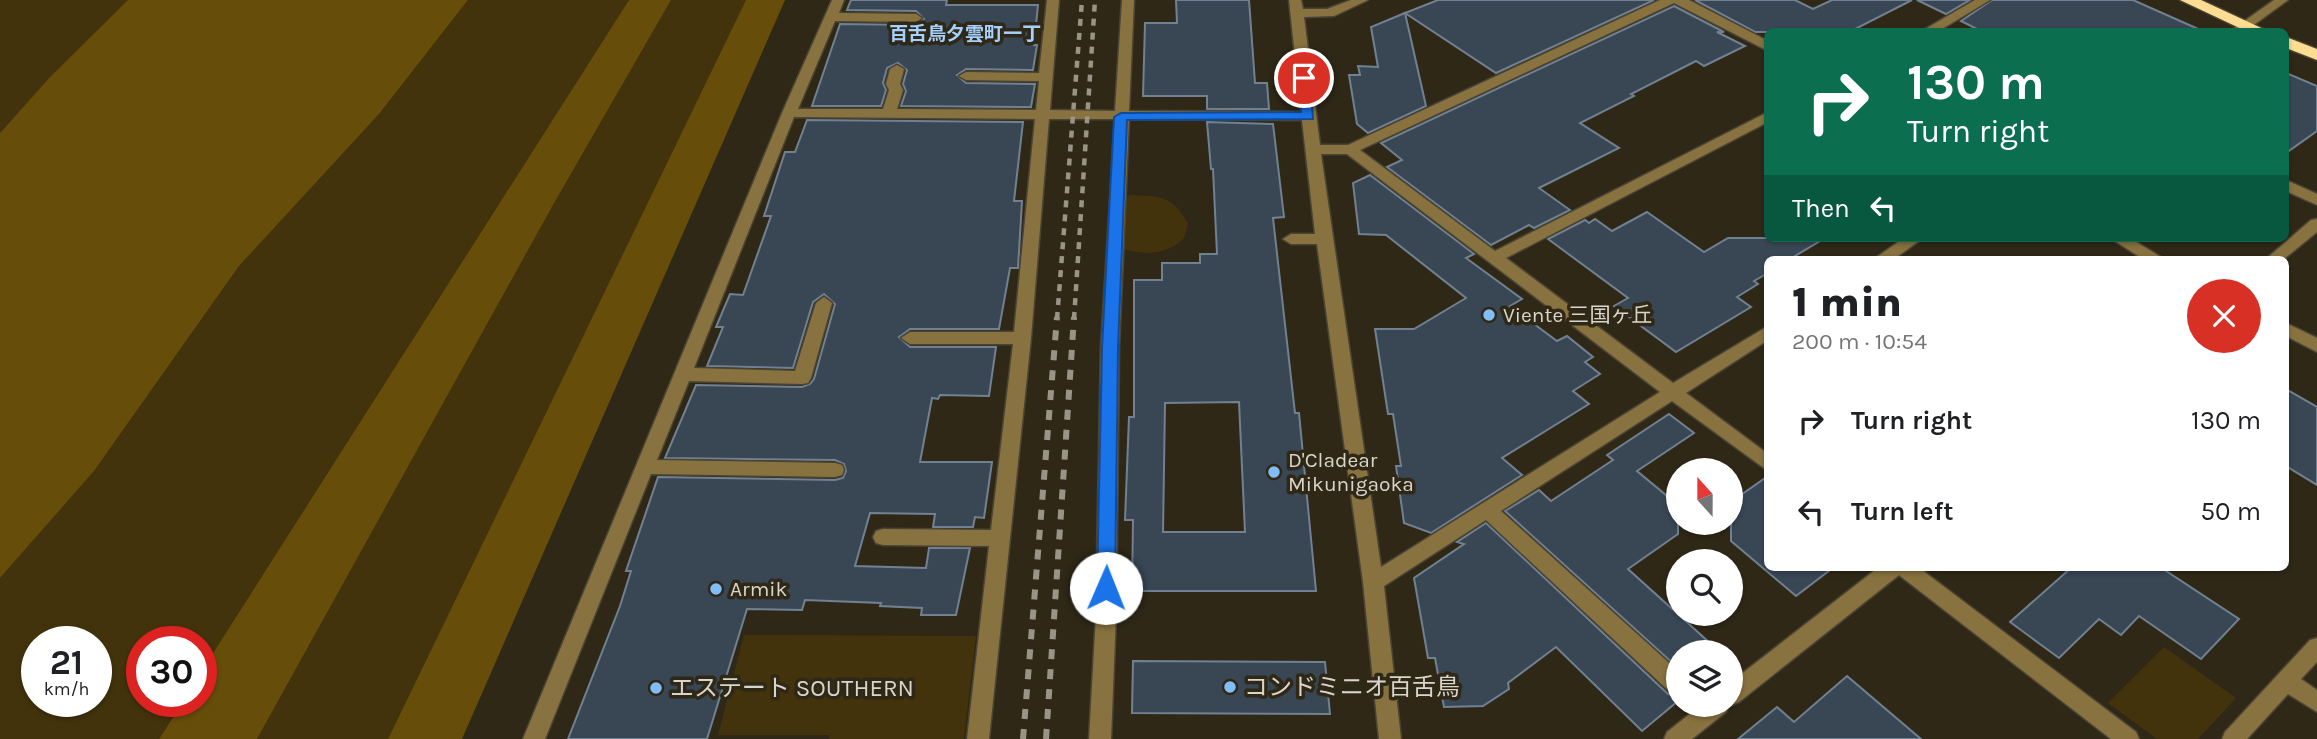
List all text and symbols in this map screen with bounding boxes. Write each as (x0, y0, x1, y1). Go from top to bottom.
district label: 百舌鳥夕雲町一丁 (889, 23, 1041, 45)
pin (1274, 48, 1334, 108)
text: 130 m (1907, 54, 2045, 111)
icon: right (1792, 56, 1883, 147)
icon: arrive (1285, 59, 1323, 97)
text: Turn right (1907, 113, 2049, 150)
icon: left (1864, 189, 1902, 227)
text: Then (1792, 193, 1850, 224)
text: 1 min (1792, 277, 1902, 327)
button: close (2187, 279, 2261, 353)
place label: Viente 三国ヶ丘 (1503, 303, 1652, 327)
marker: Viente 三国ヶ丘 (1481, 307, 1497, 323)
text: 200 m · 10:54 (1792, 328, 1927, 355)
icon: right (1792, 402, 1830, 440)
text: Turn right (1851, 405, 1972, 436)
text: 130 m (2191, 405, 2261, 436)
place label: D'Cladear Mikunigaoka (1288, 448, 1414, 496)
north arrow (1666, 458, 1743, 536)
map controls (1666, 458, 1743, 717)
marker: D'Cladear Mikunigaoka (1266, 464, 1282, 480)
icon: left (1792, 493, 1830, 531)
text: Turn left (1851, 496, 1953, 527)
text: 50 m (2200, 496, 2261, 527)
button: search (1666, 549, 1743, 626)
position arrow (1069, 551, 1143, 625)
place label: Armik (730, 577, 788, 601)
marker: Armik (708, 581, 724, 597)
speed limit sign: 30 (126, 626, 217, 717)
button: layers (1666, 640, 1743, 717)
text: 21 (50, 642, 83, 683)
place label: コンドミニオ百舌鳥 (1244, 673, 1460, 701)
place label: エステート SOUTHERN (670, 674, 914, 702)
text: km/h (44, 678, 89, 700)
marker: コンドミニオ百舌鳥 (1222, 679, 1238, 695)
marker: エステート SOUTHERN (648, 680, 664, 696)

